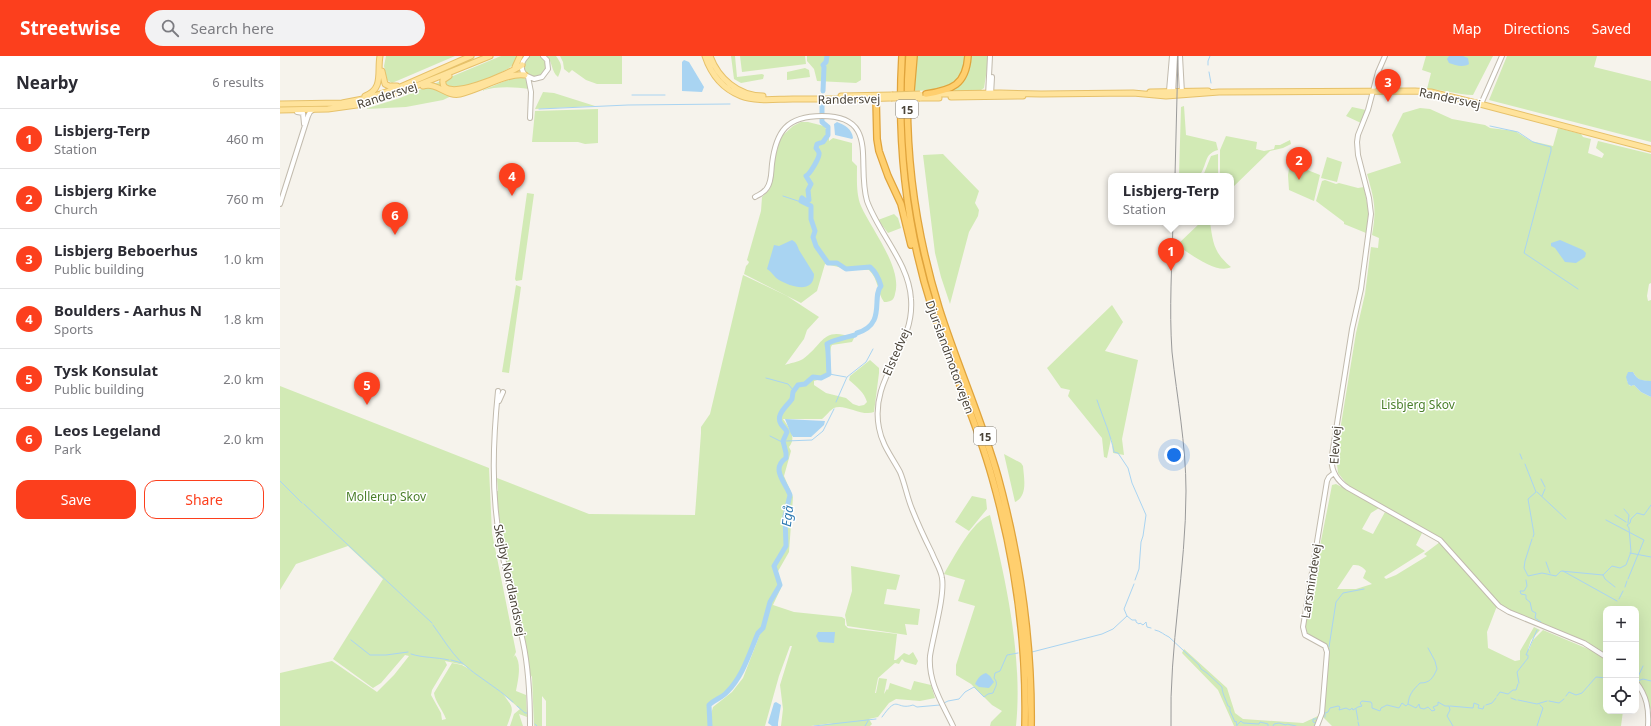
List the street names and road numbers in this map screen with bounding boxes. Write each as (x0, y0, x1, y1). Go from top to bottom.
street label: Randersvej (355, 77, 419, 113)
street label: Randersvej (1418, 83, 1482, 113)
street label: Randersvej (818, 90, 880, 108)
road number: 15 (896, 100, 918, 118)
street label: Djurslandmotorvejen (922, 298, 978, 416)
street label: Elstedvej (878, 326, 914, 378)
street label: Elevvej (1325, 425, 1345, 465)
road number: 15 (974, 427, 996, 445)
street label: Skejby Nordlandsvej (490, 522, 530, 638)
street label: Larsmindevej (1297, 542, 1325, 620)

